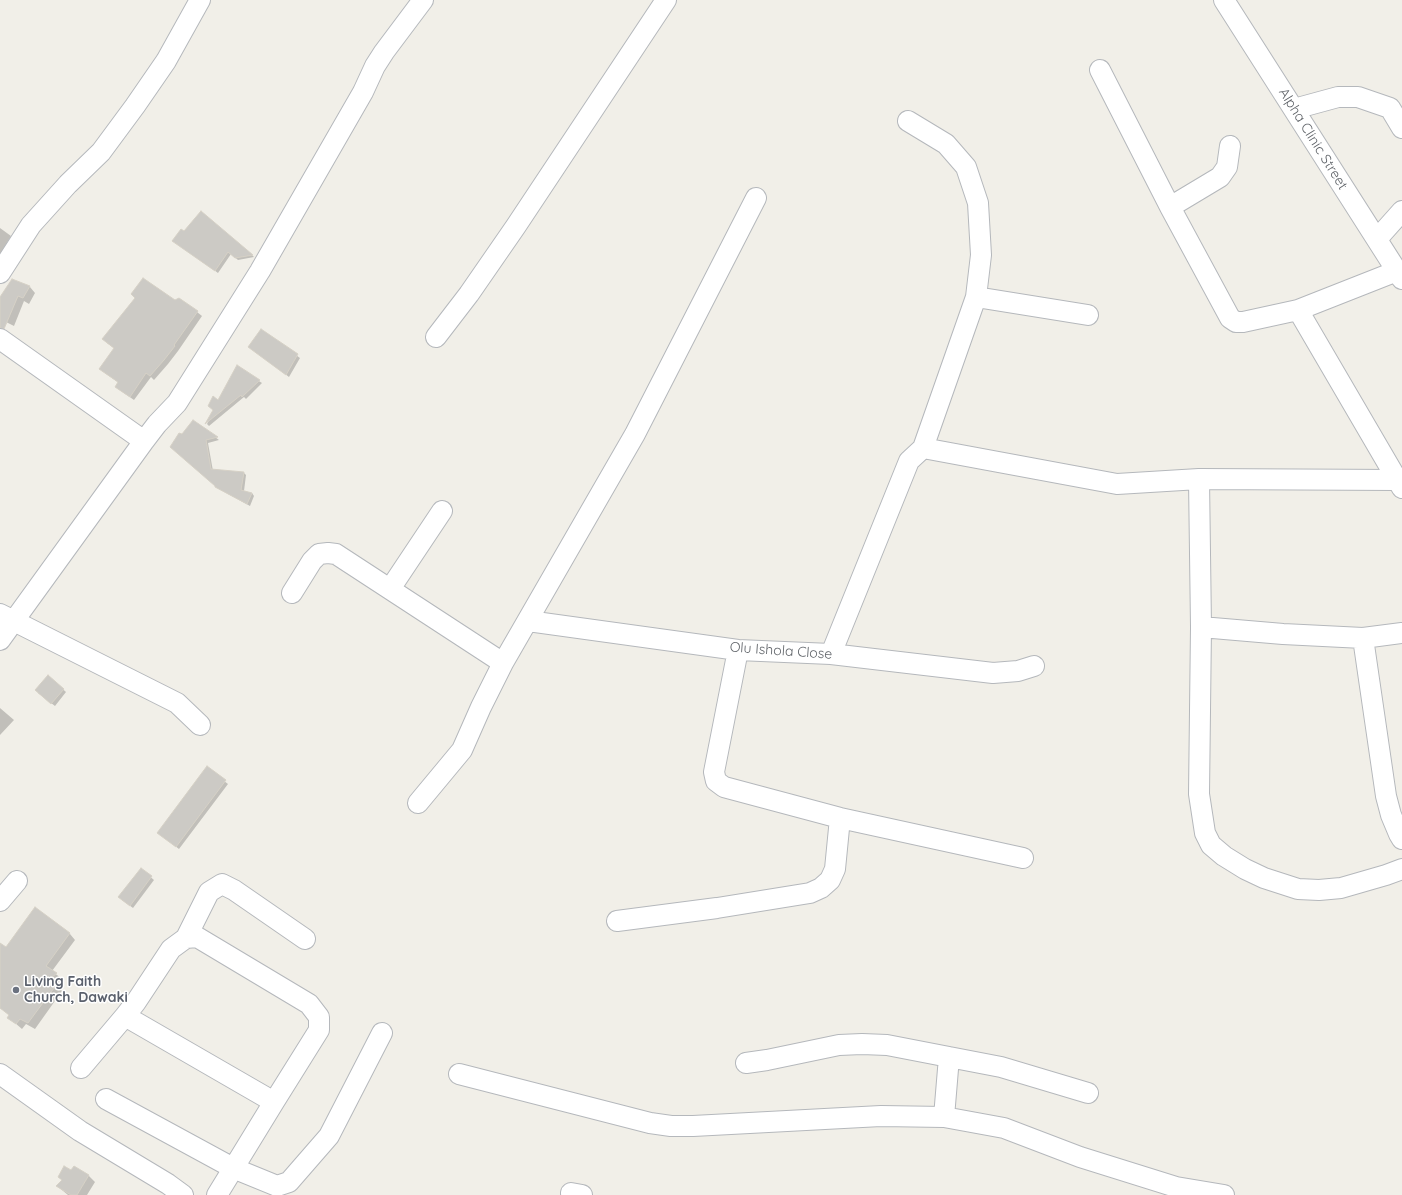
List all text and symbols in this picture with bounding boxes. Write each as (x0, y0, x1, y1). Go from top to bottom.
street label: Alpha Clinic Street (1275, 85, 1351, 193)
street label: Olu Ishola Close (729, 639, 833, 663)
place label: Living Faith Church, Dawaki (24, 974, 128, 1006)
marker: Living Faith Church, Dawaki (11, 985, 21, 995)

